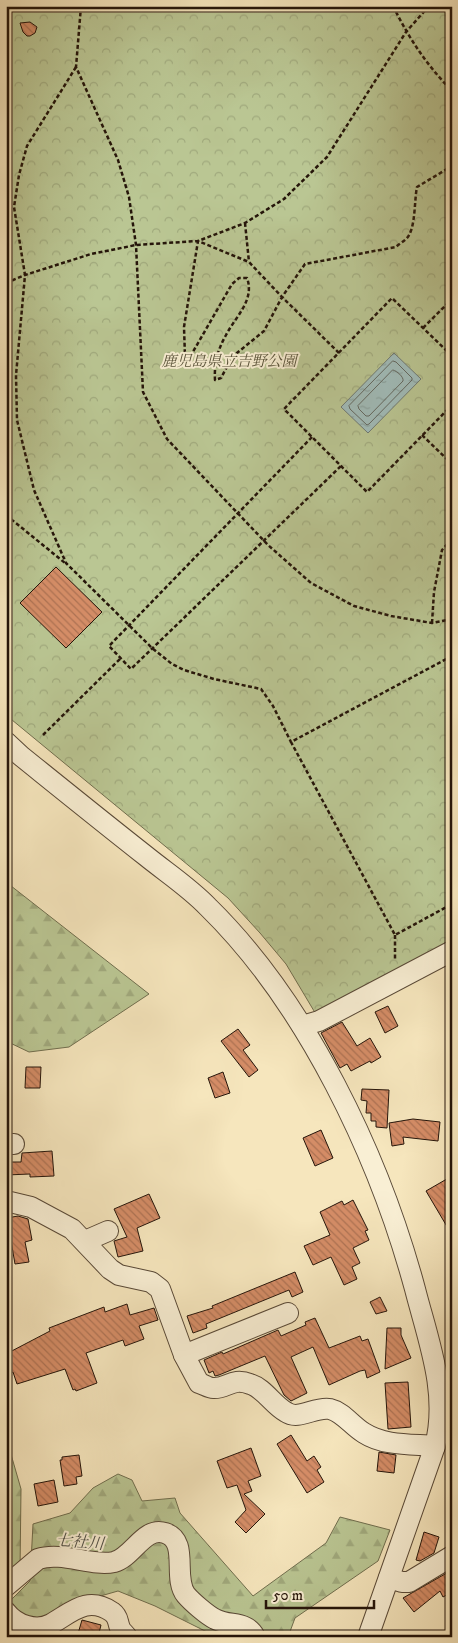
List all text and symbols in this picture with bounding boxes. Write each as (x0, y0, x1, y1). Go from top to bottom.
park label: 鹿児島県立吉野公園 (161, 352, 299, 371)
water label: 七社川 (55, 1530, 107, 1554)
scale bar (266, 1578, 373, 1610)
text: 50 m (273, 1586, 303, 1605)

